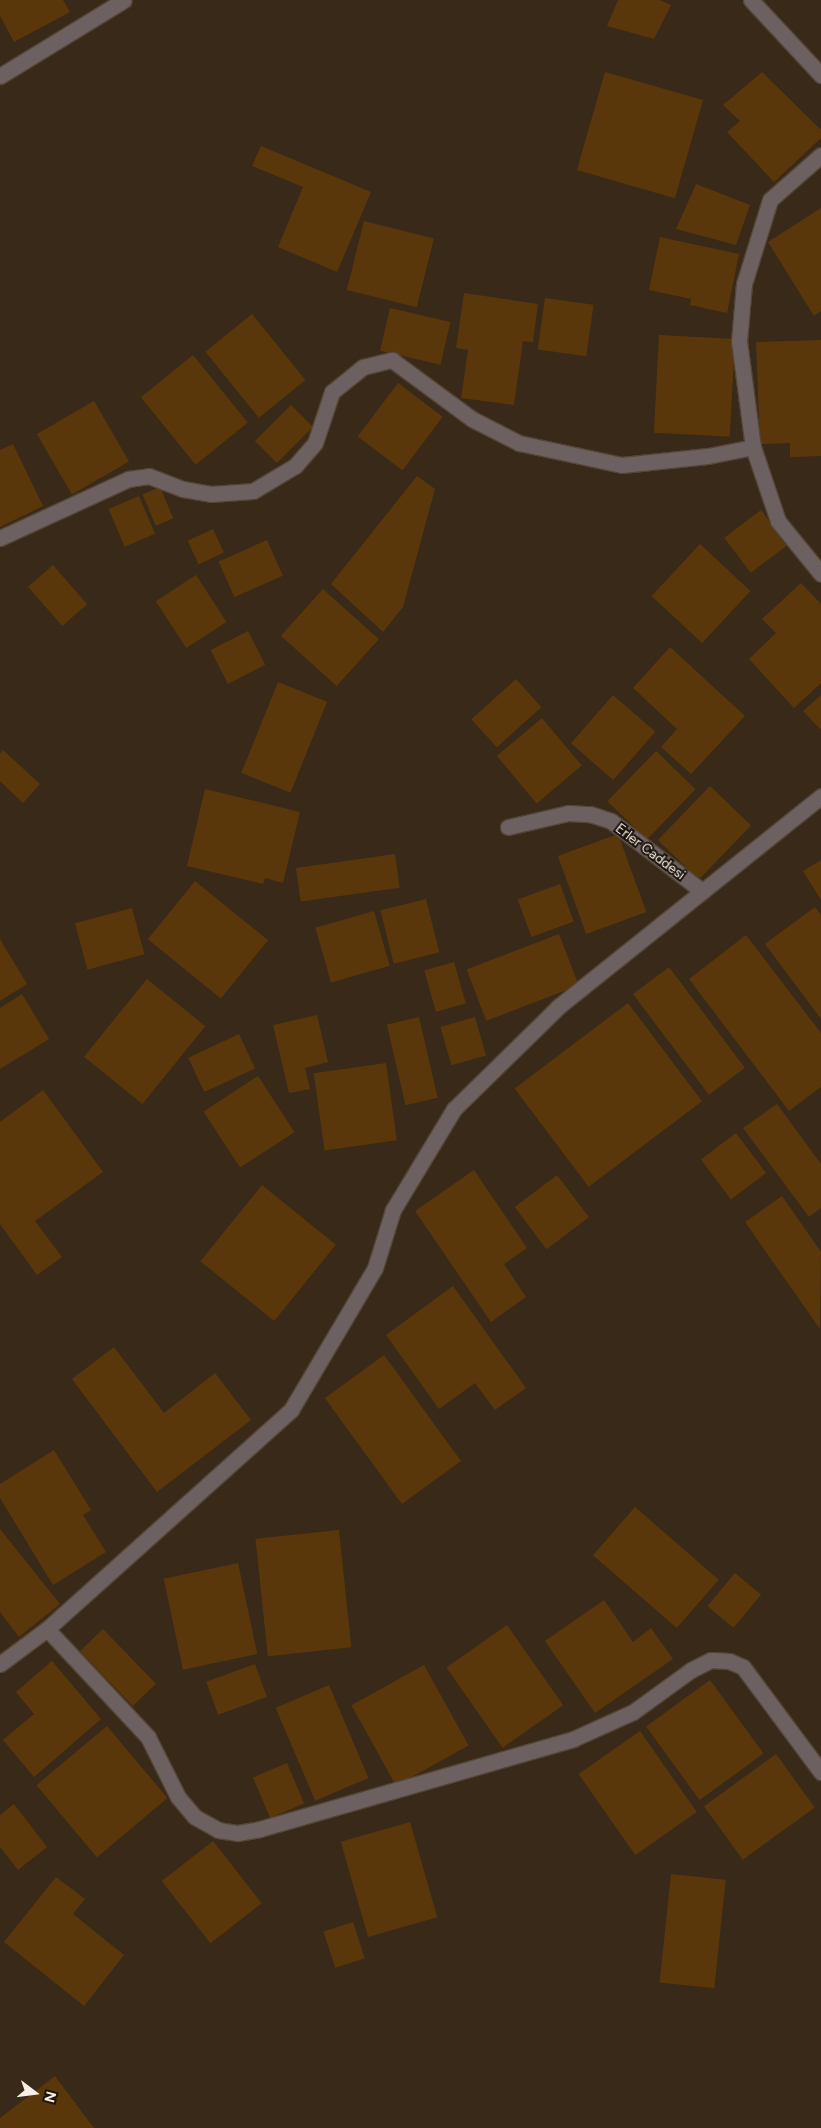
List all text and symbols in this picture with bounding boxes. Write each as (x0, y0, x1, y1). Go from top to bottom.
street label: Erler Caddesi (612, 820, 688, 884)
north arrow (10, 2068, 60, 2118)
text: N (40, 2090, 60, 2104)

